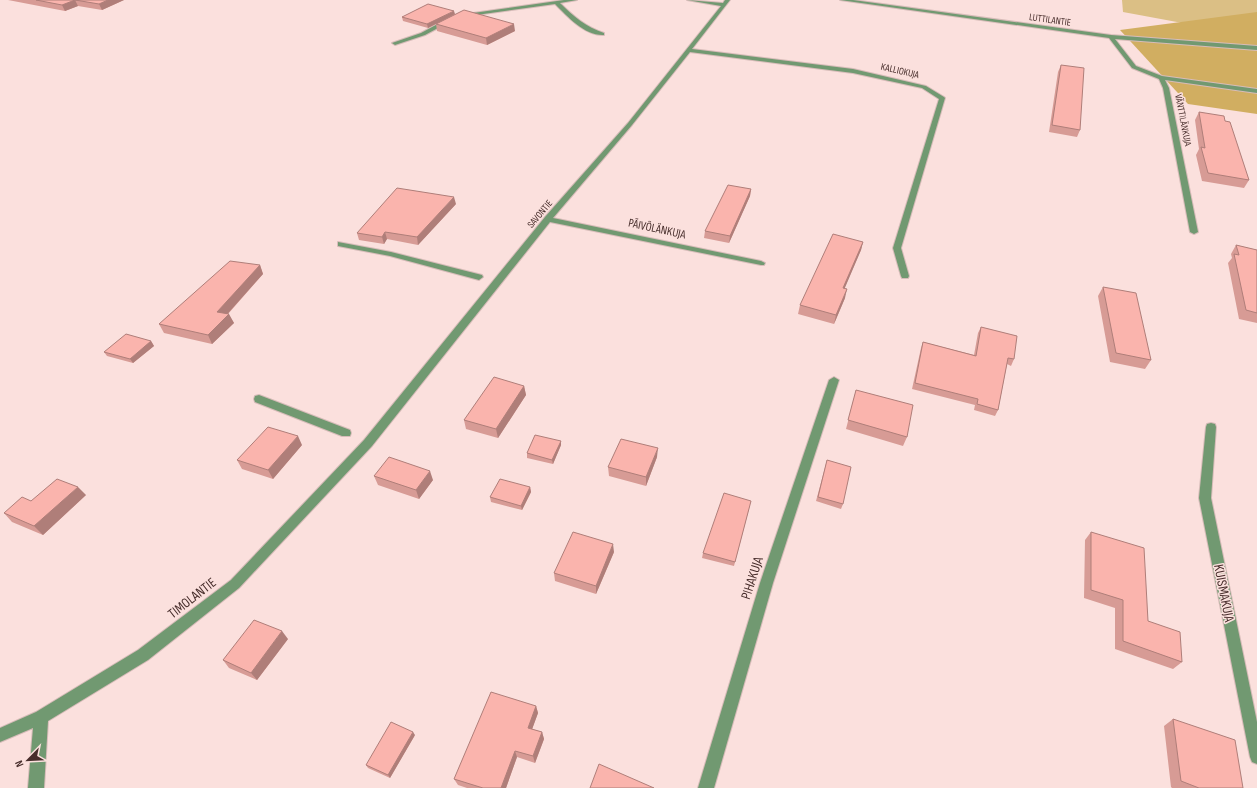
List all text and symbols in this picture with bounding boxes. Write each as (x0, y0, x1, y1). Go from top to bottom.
street label: LUTTILANTIE (1028, 11, 1072, 29)
street label: KALLIOKUJA (880, 61, 921, 81)
street label: VÄNTTILÄNKUJA (1172, 93, 1194, 148)
street label: SAVONTIE (525, 198, 555, 230)
street label: PÄIVÖLÄNKUJA (627, 216, 688, 243)
street label: PIHAKUJA (737, 554, 767, 601)
street label: KUISMAKUJA (1210, 563, 1238, 624)
street label: TIMOLANTIE (165, 574, 220, 622)
north arrow (8, 740, 48, 780)
text: N (12, 758, 26, 769)

